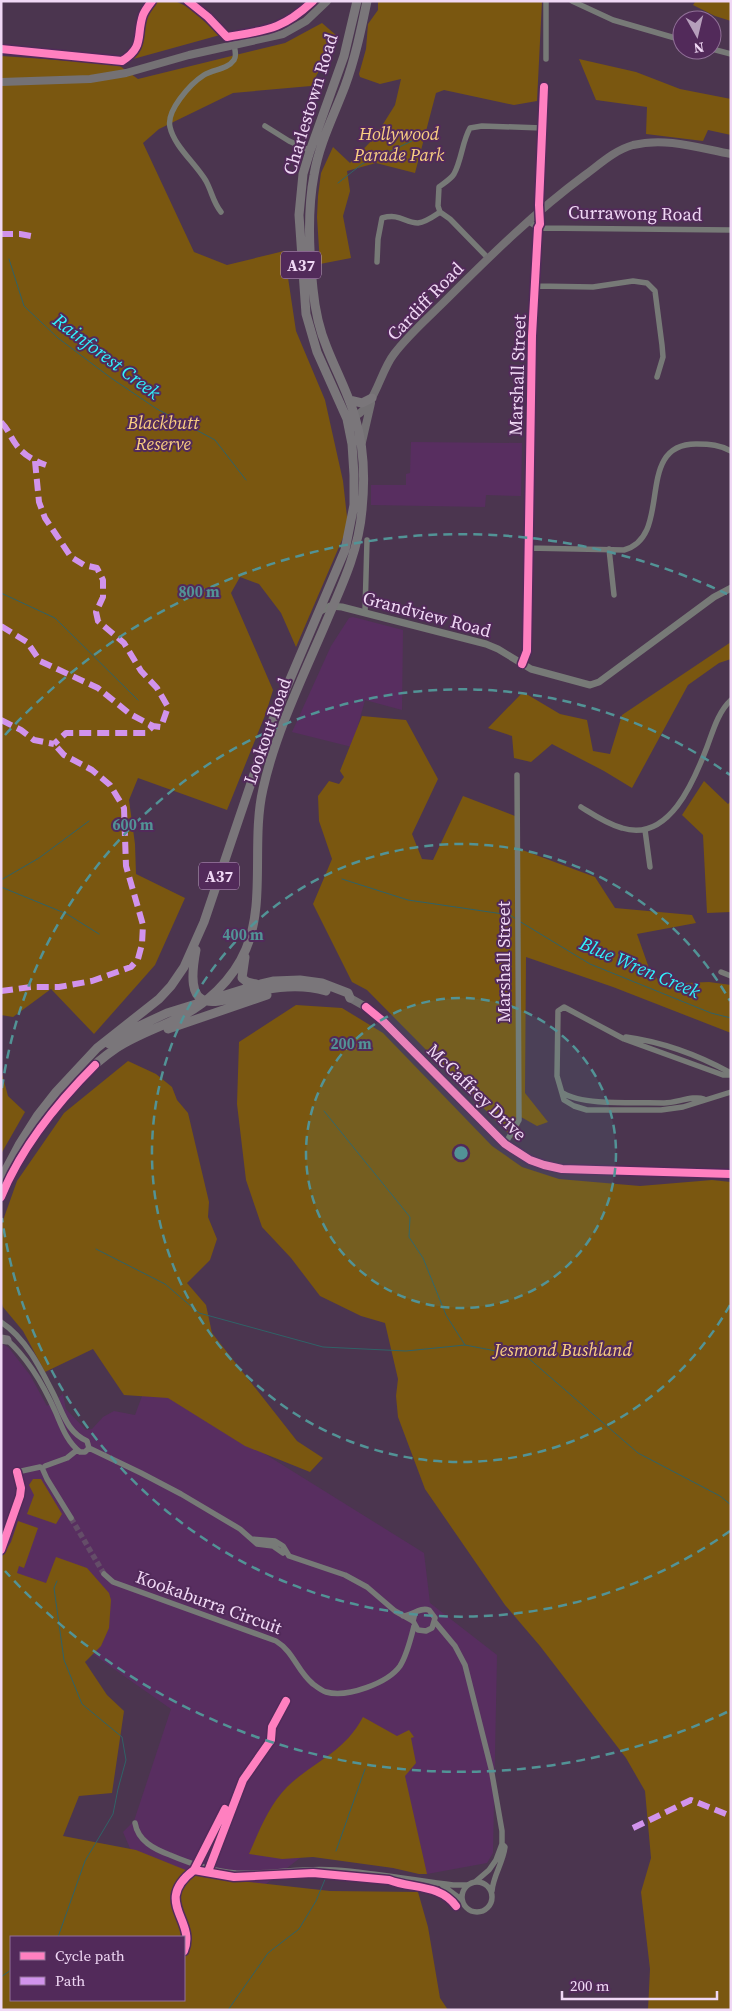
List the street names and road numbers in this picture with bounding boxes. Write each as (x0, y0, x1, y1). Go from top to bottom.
street label: Charlestown Road (277, 30, 343, 178)
street label: Currawong Road (568, 199, 702, 227)
road number: A37 (281, 252, 321, 278)
street label: Cardiff Road (381, 256, 469, 346)
street label: Marshall Street (502, 314, 532, 436)
street label: Grandview Road (360, 585, 494, 643)
street label: Lookout Road (237, 675, 297, 787)
road number: A37 (199, 862, 239, 889)
street label: Marshall Street (491, 901, 516, 1023)
street label: McCaffrey Drive (421, 1038, 533, 1146)
street label: Kookaburra Circuit (132, 1564, 286, 1640)

